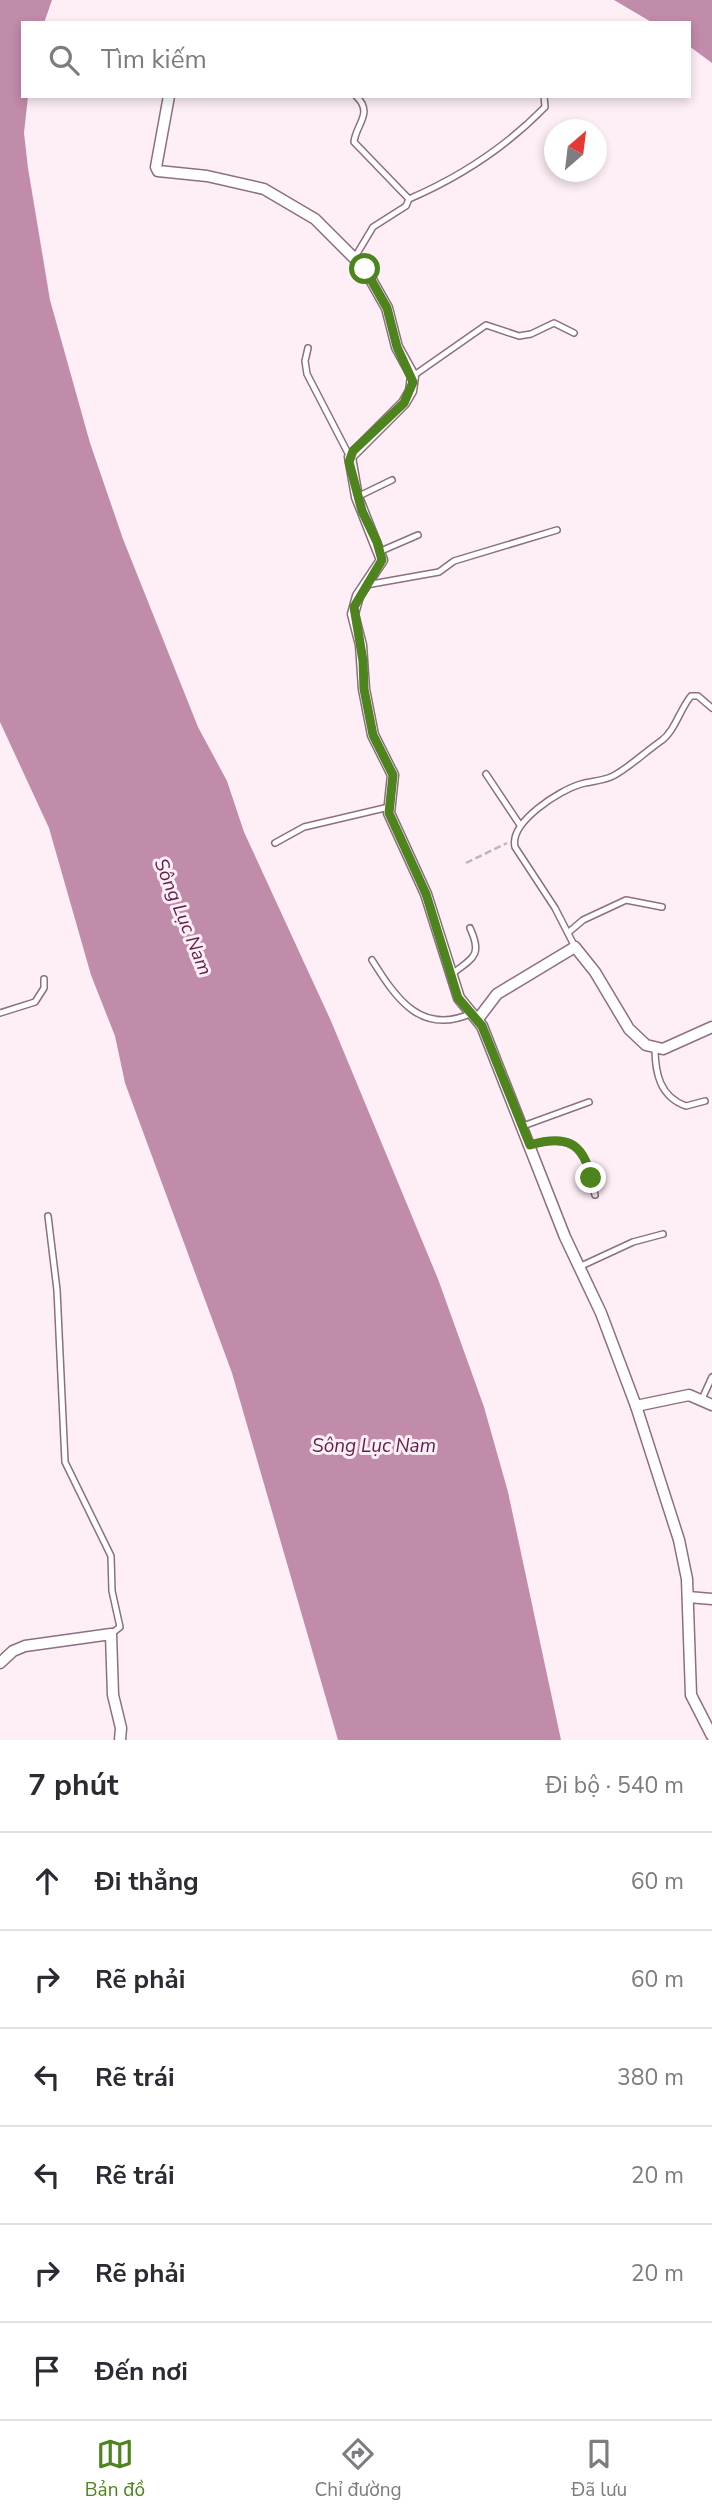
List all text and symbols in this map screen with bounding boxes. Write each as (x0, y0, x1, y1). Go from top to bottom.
search box (21, 21, 691, 98)
icon: search (45, 41, 83, 79)
text: Tìm kiếm (101, 42, 207, 77)
north arrow (544, 119, 607, 182)
route start (349, 253, 380, 284)
water label: Sông Lục Nam (148, 855, 218, 979)
route end (575, 1162, 606, 1193)
water label: Sông Lục Nam (312, 1433, 436, 1459)
text: 7 phút (28, 1765, 119, 1806)
text: Đi bộ · 540 m (545, 1770, 684, 1801)
icon: ahead (28, 1862, 66, 1900)
text: Đi thẳng (95, 1864, 199, 1899)
text: 60 m (631, 1866, 684, 1897)
icon: right (28, 1960, 66, 1998)
text: Rẽ phải (95, 1962, 185, 1997)
text: 60 m (631, 1964, 684, 1995)
icon: left (28, 2058, 66, 2096)
text: Rẽ trái (95, 2060, 175, 2095)
text: 380 m (617, 2062, 684, 2093)
icon: left (28, 2156, 66, 2194)
text: Rẽ trái (95, 2158, 175, 2193)
text: 20 m (631, 2160, 684, 2191)
icon: right (28, 2254, 66, 2292)
text: Rẽ phải (95, 2256, 185, 2291)
text: 20 m (631, 2258, 684, 2289)
icon: arrive (28, 2352, 66, 2390)
text: Đến nơi (95, 2354, 188, 2389)
tab: Bản đồ (85, 2435, 145, 2503)
tab: Chỉ đường (315, 2435, 402, 2503)
tab: Đã lưu (571, 2435, 627, 2503)

